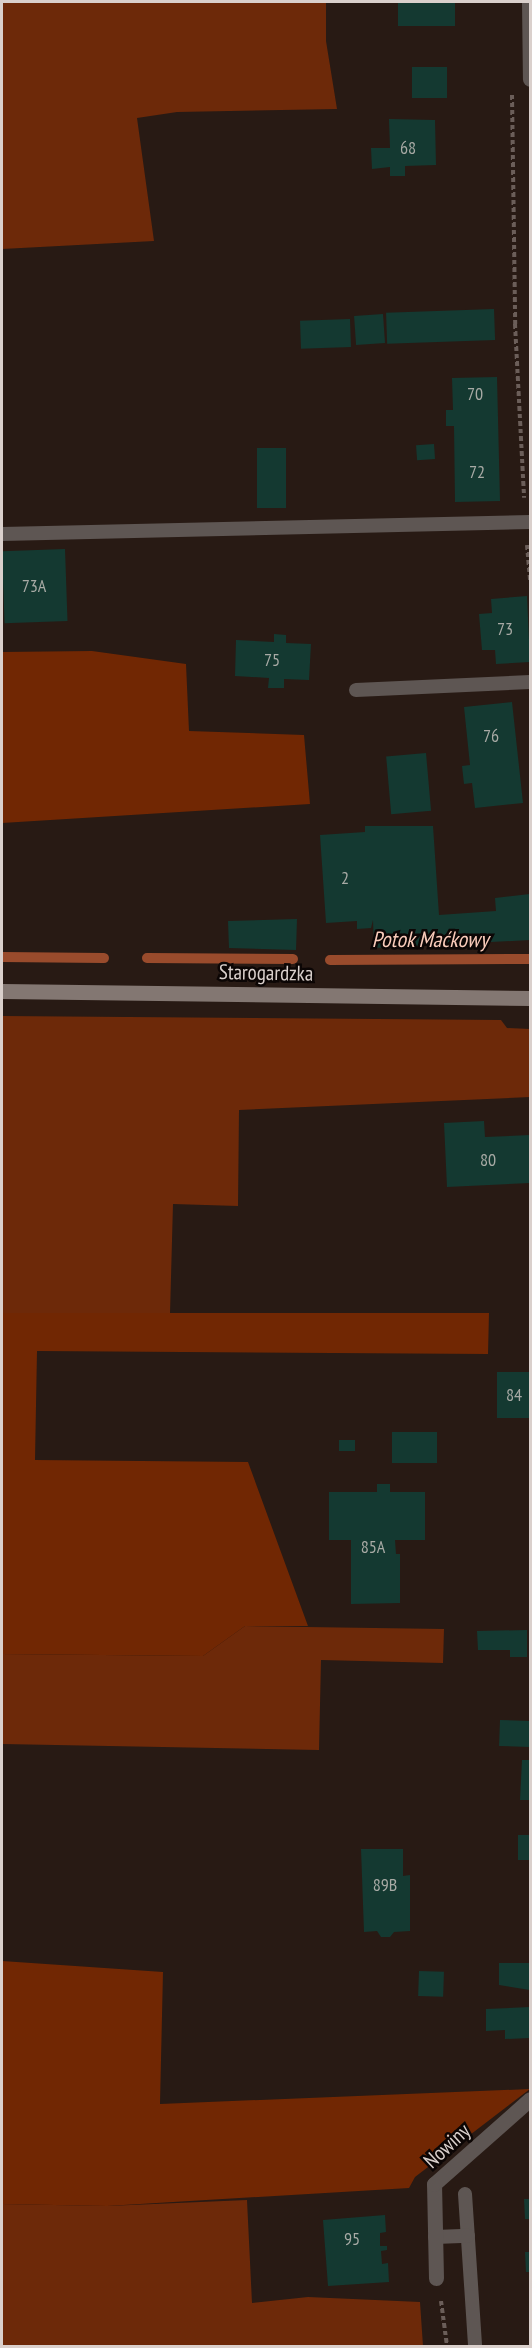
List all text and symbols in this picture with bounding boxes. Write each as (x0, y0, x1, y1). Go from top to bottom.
house number: 68 (400, 137, 416, 159)
house number: 70 (467, 383, 483, 405)
house number: 72 (469, 461, 485, 483)
house number: 73A (22, 575, 46, 597)
house number: 73 (497, 618, 513, 640)
house number: 75 (264, 649, 280, 671)
house number: 76 (483, 725, 499, 747)
house number: 2 (341, 867, 349, 889)
water label: Potok Maćkowy (371, 927, 489, 953)
street label: Starogardzka (219, 960, 313, 986)
house number: 80 (480, 1149, 496, 1171)
house number: 84 (506, 1384, 522, 1406)
house number: 85A (361, 1536, 385, 1558)
house number: 89B (373, 1874, 397, 1896)
street label: Nowiny (419, 2118, 475, 2174)
house number: 95 (344, 2228, 360, 2250)

